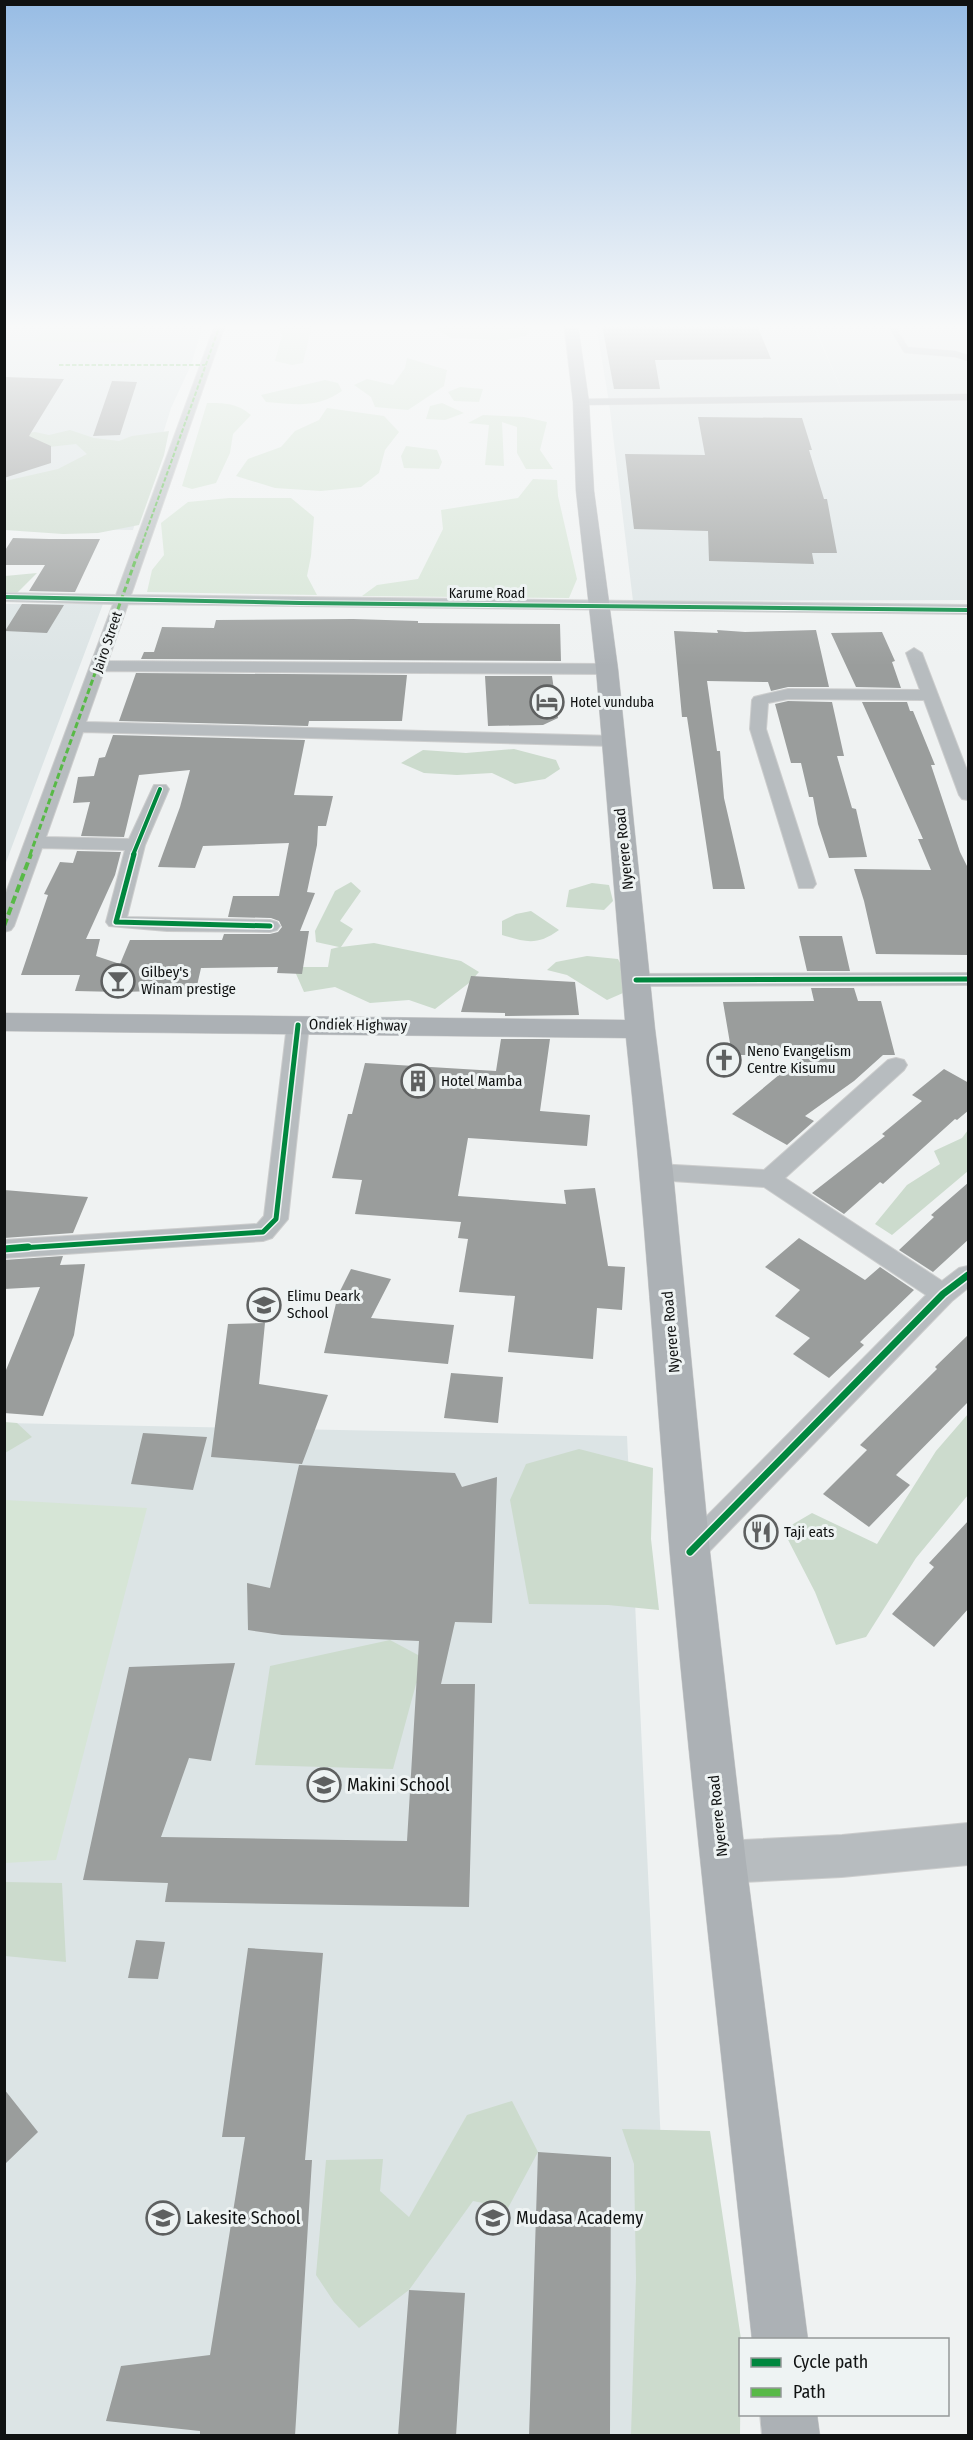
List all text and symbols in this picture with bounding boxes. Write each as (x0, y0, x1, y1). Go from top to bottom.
street label: Karume Road (449, 585, 525, 602)
street label: Jairo Street (89, 609, 126, 675)
hotel icon: Hotel vunduba (529, 684, 565, 720)
place label: Hotel vunduba (570, 694, 654, 711)
street label: Nyerere Road (611, 807, 637, 891)
bar icon: Gilbey's Winam prestige (100, 963, 136, 999)
place label: Gilbey's Winam prestige (141, 963, 236, 998)
street label: Ondiek Highway (309, 1015, 408, 1035)
church icon: Neno Evangelism Centre Kisumu (706, 1042, 742, 1078)
place label: Neno Evangelism Centre Kisumu (747, 1042, 851, 1077)
building icon: Hotel Mamba (400, 1063, 436, 1099)
place label: Hotel Mamba (441, 1072, 522, 1090)
school or university icon: Elimu Deark School (246, 1287, 282, 1323)
place label: Elimu Deark School (287, 1287, 360, 1322)
street label: Nyerere Road (658, 1290, 684, 1374)
restaurant icon: Taji eats (743, 1514, 779, 1550)
place label: Taji eats (784, 1523, 834, 1541)
school or university icon: Makini School (306, 1767, 342, 1803)
place label: Makini School (347, 1774, 450, 1796)
street label: Nyerere Road (705, 1774, 731, 1858)
school or university icon: Lakesite School (145, 2200, 181, 2236)
school or university icon: Mudasa Academy (475, 2200, 511, 2236)
place label: Lakesite School (186, 2207, 301, 2229)
place label: Mudasa Academy (516, 2207, 643, 2229)
legend (739, 2338, 949, 2416)
text: Cycle path (793, 2351, 868, 2373)
text: Path (793, 2381, 826, 2403)

